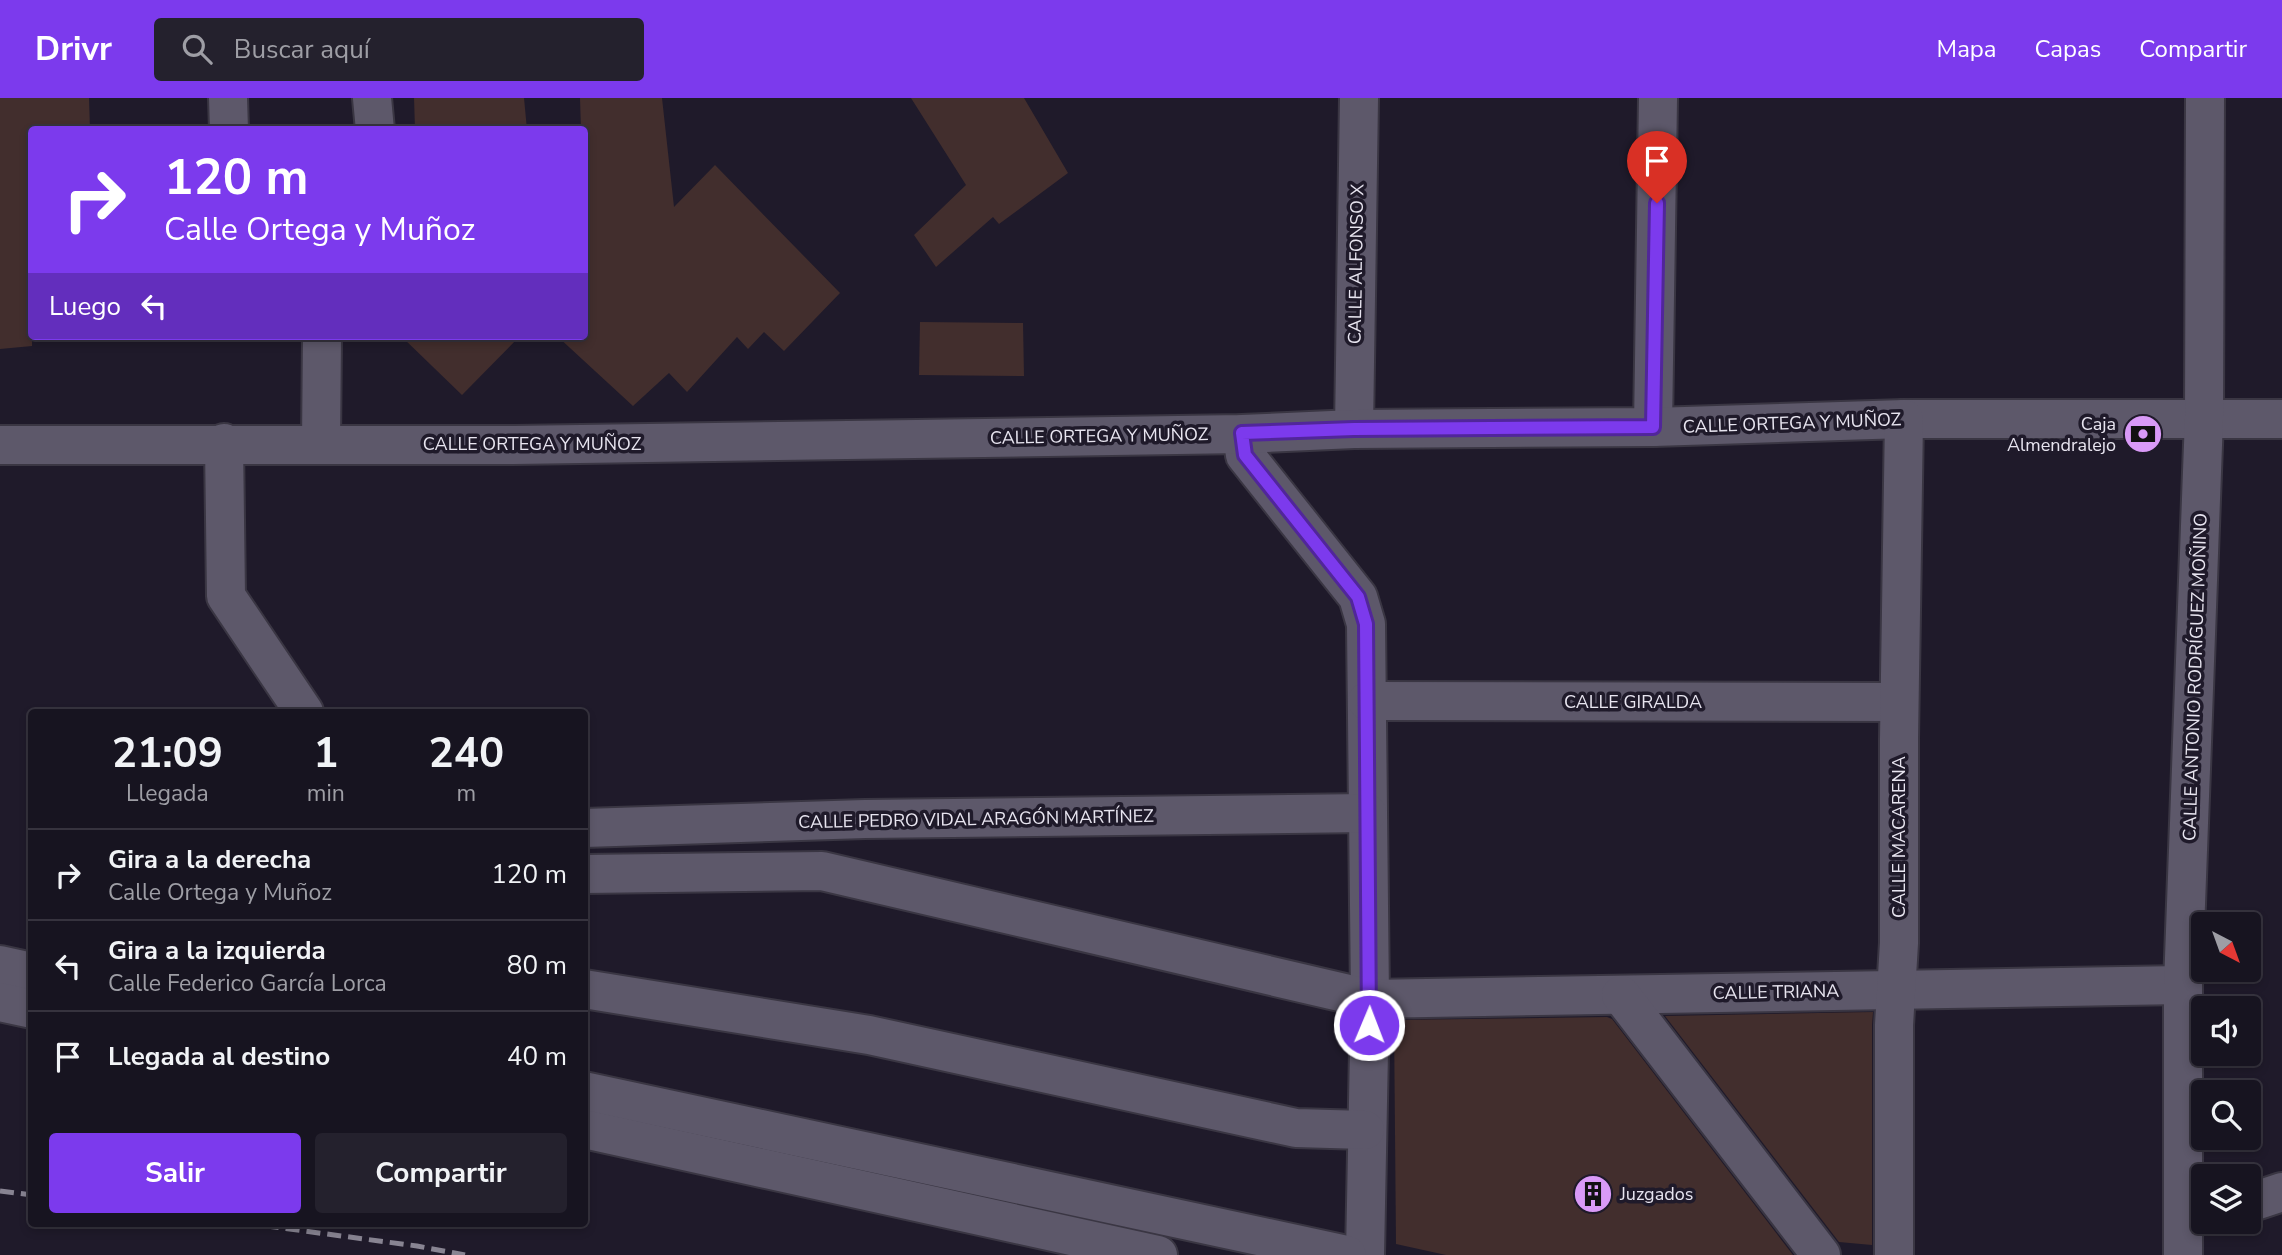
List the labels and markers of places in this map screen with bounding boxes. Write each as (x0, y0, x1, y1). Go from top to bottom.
pin (1627, 131, 1687, 203)
place label: Caja Almendralejo (2007, 412, 2116, 457)
bank icon: Caja Almendralejo (2122, 413, 2164, 455)
building icon: Juzgados (1572, 1173, 1614, 1215)
place label: Juzgados (1619, 1182, 1693, 1206)

